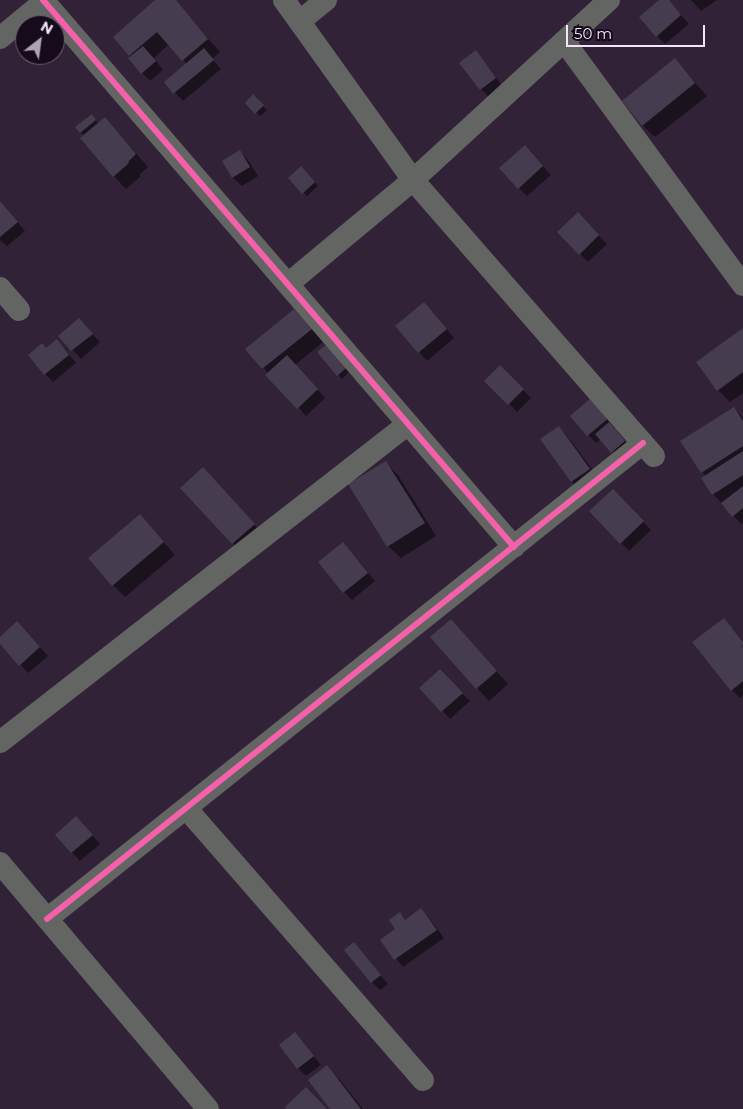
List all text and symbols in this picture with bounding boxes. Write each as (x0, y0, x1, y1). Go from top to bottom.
north arrow (15, 15, 65, 65)
scale bar (568, 15, 707, 47)
text: N (38, 17, 56, 38)
text: 50 m (574, 24, 612, 43)

